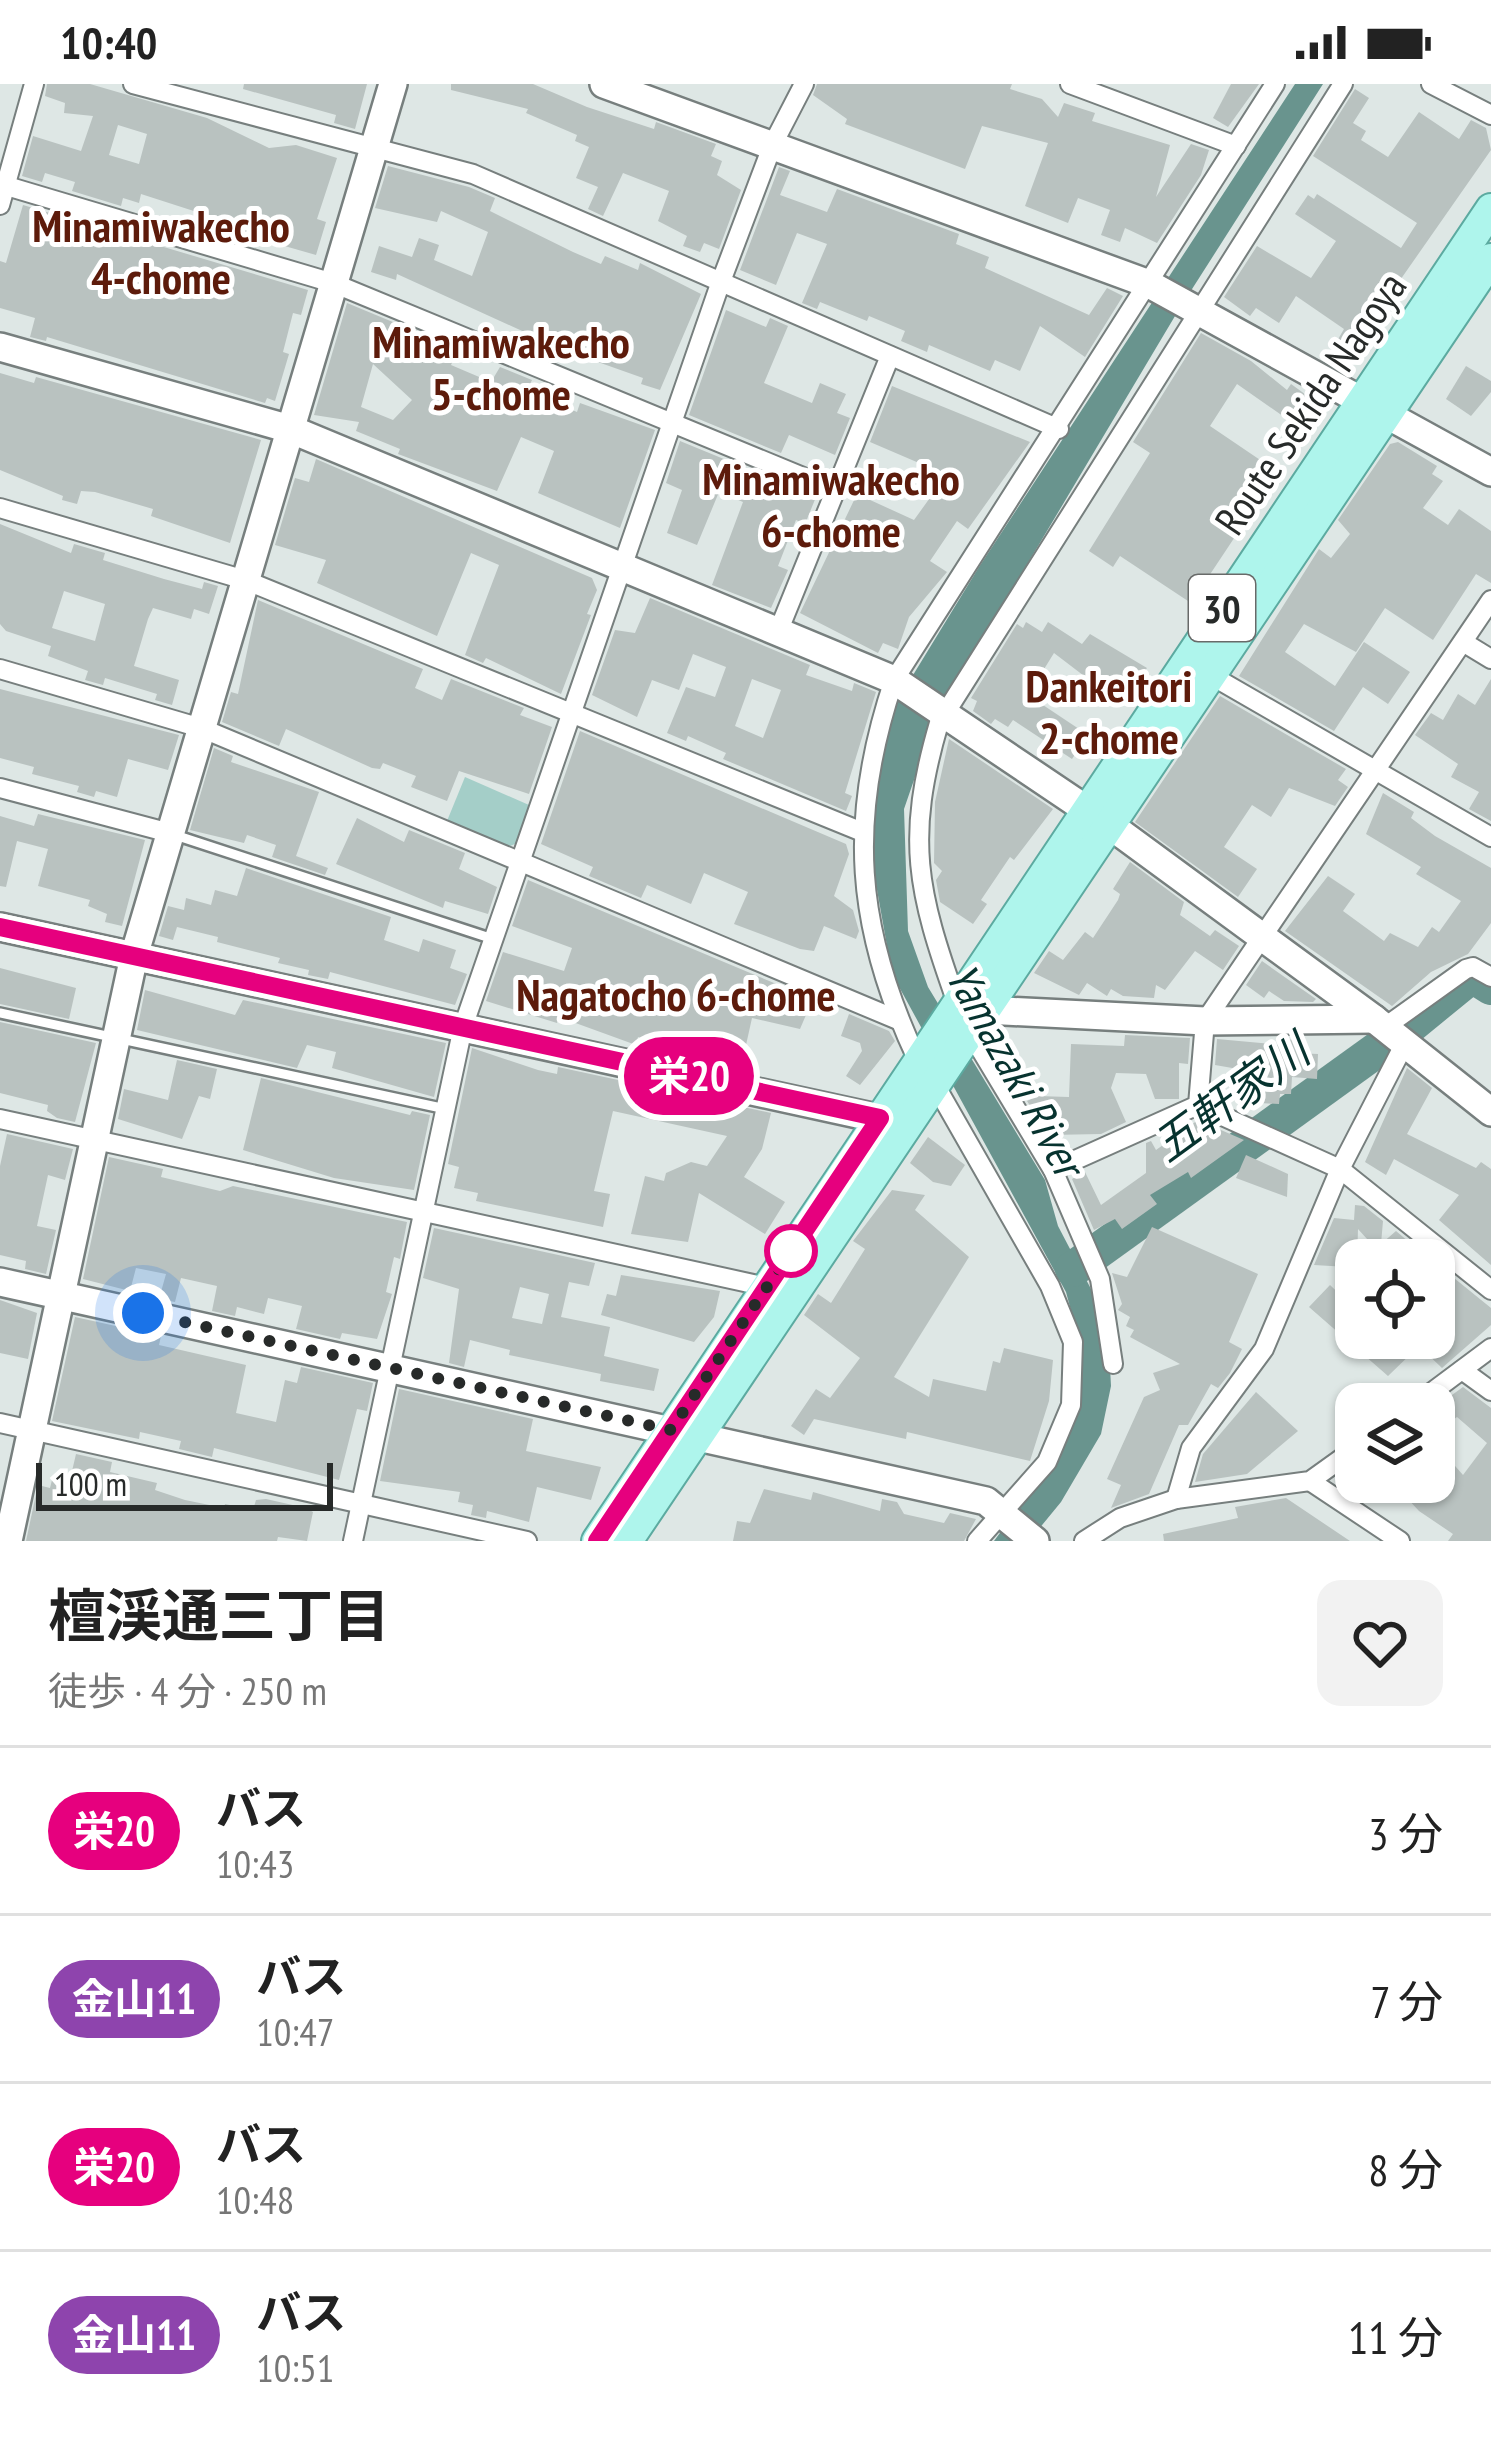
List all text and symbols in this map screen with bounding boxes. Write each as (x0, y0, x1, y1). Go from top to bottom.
text: 10:40 (60, 13, 157, 71)
district label: Minamiwakecho 4-chome (32, 196, 290, 306)
street label: Route Sekida Nagoya (1202, 261, 1418, 545)
district label: Minamiwakecho 5-chome (372, 312, 630, 422)
district label: Minamiwakecho 6-chome (702, 449, 960, 559)
road number: 30 (1189, 575, 1255, 641)
district label: Dankeitori 2-chome (1026, 656, 1192, 766)
water label: Yamazaki River (934, 953, 1101, 1190)
district label: Nagatocho 6-chome (516, 965, 836, 1023)
water label: 五軒家川 (1140, 1018, 1323, 1173)
line badge: 栄20 (620, 1037, 758, 1115)
text: 栄20 (648, 1048, 730, 1103)
unlabelled marker (766, 1226, 816, 1276)
map controls (1335, 1239, 1455, 1503)
button: locate (1335, 1239, 1455, 1359)
your location (113, 1283, 173, 1343)
button: layers (1335, 1383, 1455, 1503)
scale bar (36, 1457, 333, 1510)
text: 100 m (54, 1462, 127, 1505)
text: 檀渓通三丁目 (48, 1578, 390, 1652)
button: heart (1317, 1580, 1443, 1706)
text: 徒歩 · 4 分 · 250 m (48, 1665, 327, 1716)
text: バス (216, 1779, 306, 1837)
text: 栄20 (73, 1803, 155, 1858)
text: 3 分 (1368, 1804, 1443, 1862)
text: 10:43 (216, 1838, 294, 1889)
text: バス (256, 1947, 346, 2005)
text: 金山11 (72, 1971, 196, 2026)
text: 7 分 (1370, 1972, 1443, 2030)
text: 10:47 (256, 2006, 334, 2057)
text: バス (216, 2115, 306, 2173)
text: 栄20 (73, 2139, 155, 2194)
text: 8 分 (1368, 2140, 1443, 2198)
text: 10:48 (216, 2174, 294, 2225)
text: バス (256, 2283, 346, 2341)
text: 金山11 (72, 2307, 196, 2362)
text: 11 分 (1348, 2308, 1443, 2366)
text: 10:51 (256, 2342, 334, 2393)

